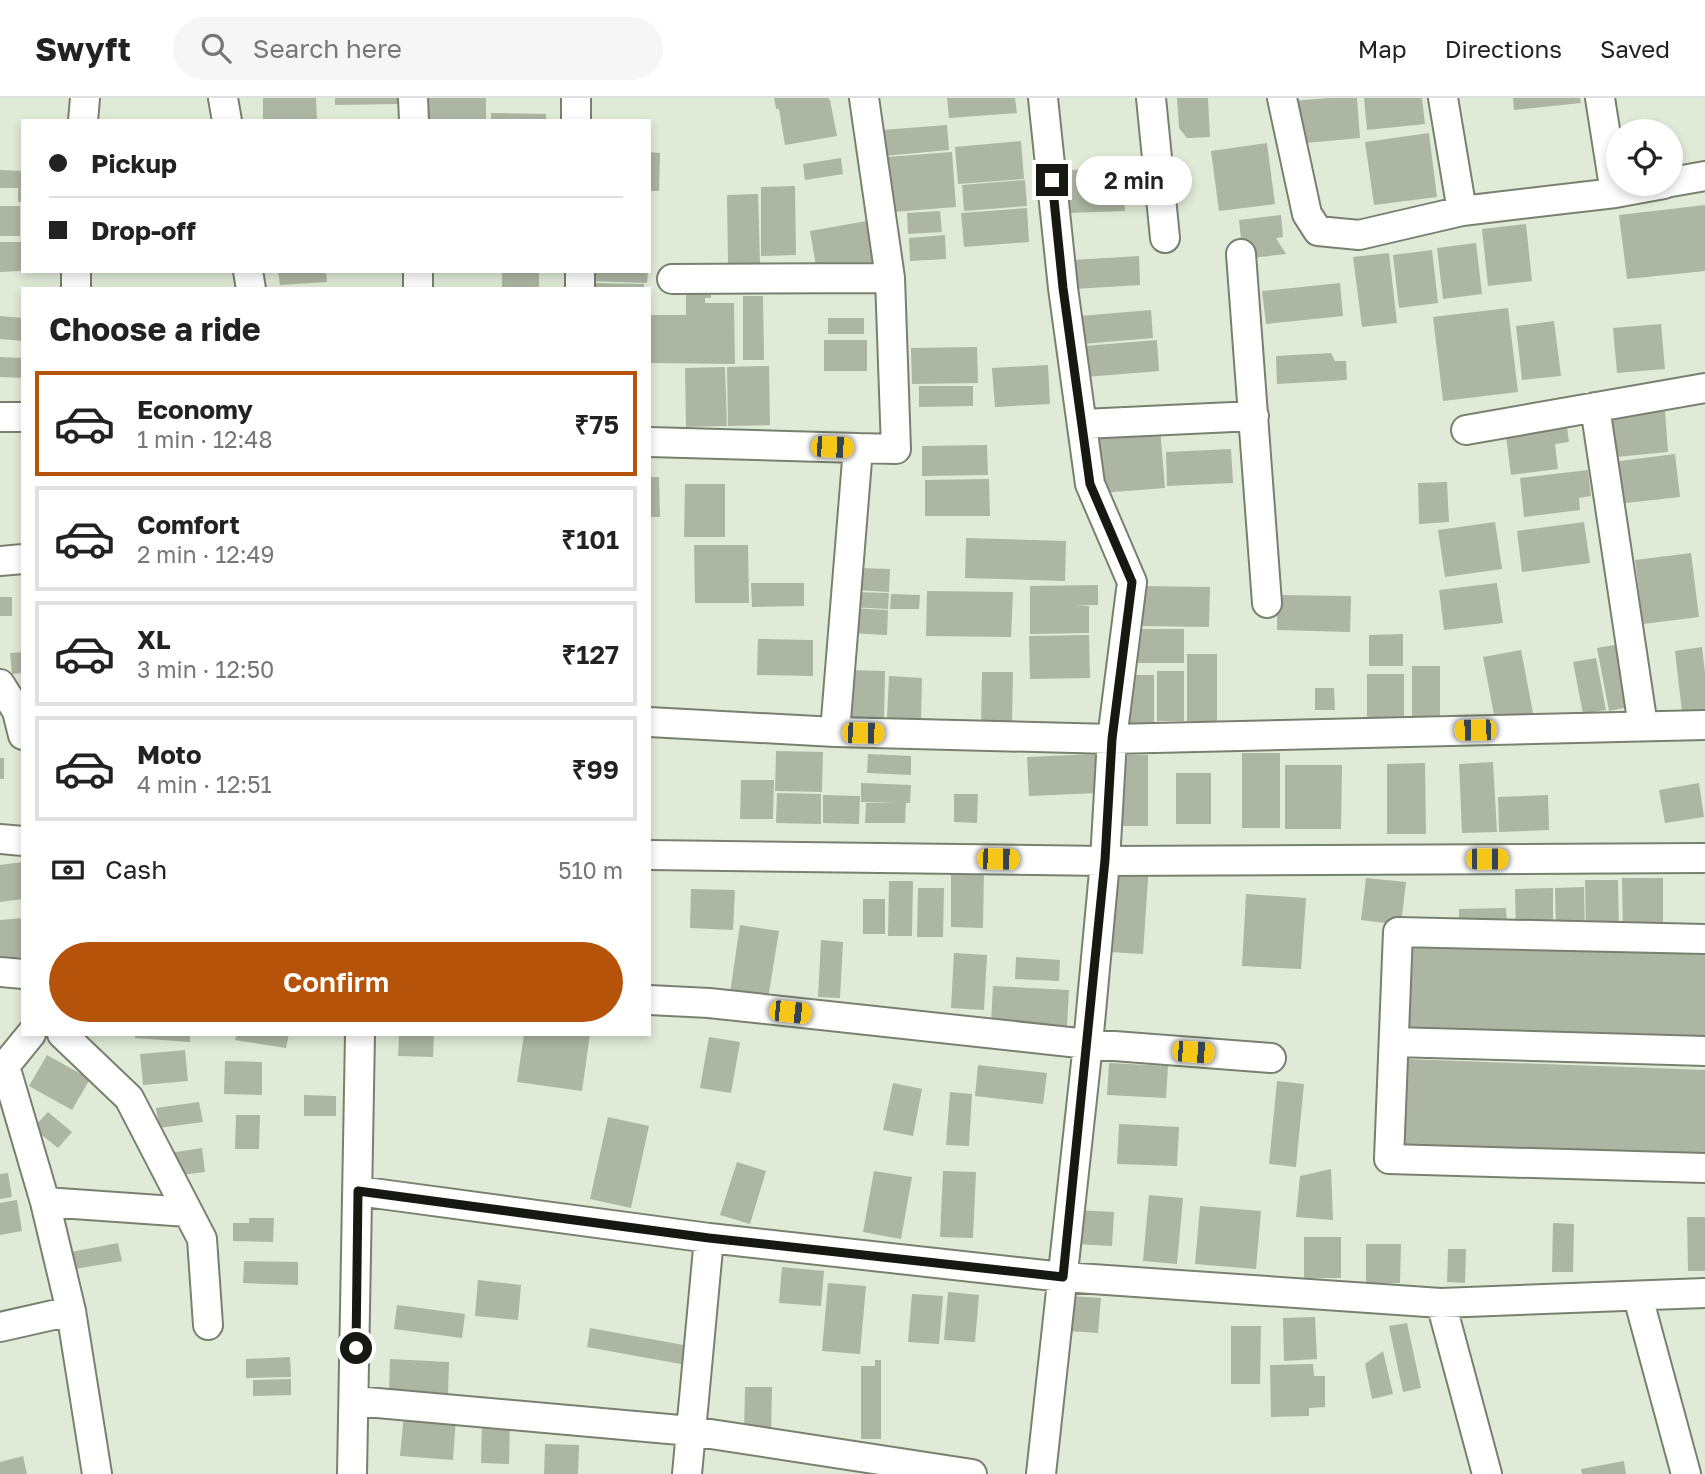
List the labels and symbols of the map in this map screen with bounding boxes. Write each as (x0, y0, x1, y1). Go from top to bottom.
callout: 2 min (1076, 155, 1192, 204)
route end (1036, 164, 1068, 196)
car (811, 436, 854, 458)
car (1454, 719, 1497, 741)
car (842, 722, 885, 744)
car (977, 848, 1020, 870)
car (1467, 849, 1509, 870)
car (769, 999, 812, 1025)
car (1172, 1040, 1215, 1064)
route start (340, 1332, 372, 1364)

